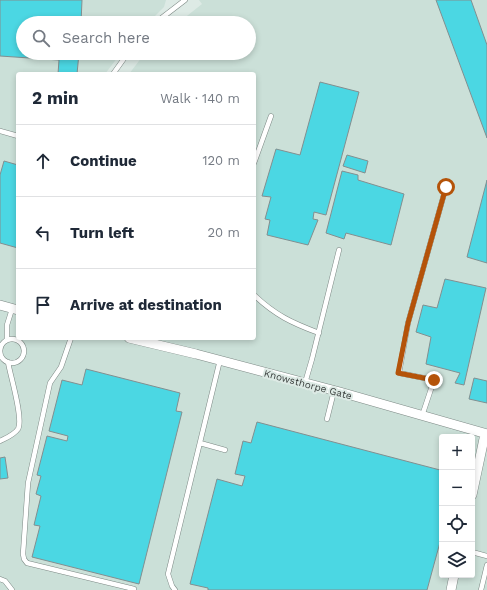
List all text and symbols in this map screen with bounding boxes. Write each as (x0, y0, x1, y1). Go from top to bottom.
search box (16, 16, 256, 60)
icon: search (30, 27, 52, 49)
text: Search here (62, 29, 150, 47)
text: 2 min (32, 88, 78, 108)
text: Walk · 140 m (160, 91, 240, 106)
icon: ahead (32, 150, 54, 172)
text: Continue (70, 152, 137, 170)
text: 120 m (202, 153, 240, 168)
route start (437, 178, 455, 196)
icon: left (32, 222, 54, 244)
text: Turn left (70, 224, 134, 242)
text: 20 m (208, 225, 240, 240)
icon: arrive (32, 294, 54, 316)
text: Arrive at destination (70, 296, 222, 314)
street label: Knowsthorpe Gate (263, 367, 353, 402)
route end (425, 371, 443, 389)
map controls (439, 434, 475, 578)
button: + (439, 434, 475, 470)
button: − (439, 470, 475, 506)
button: locate (439, 506, 475, 542)
button: layers (439, 542, 475, 578)

